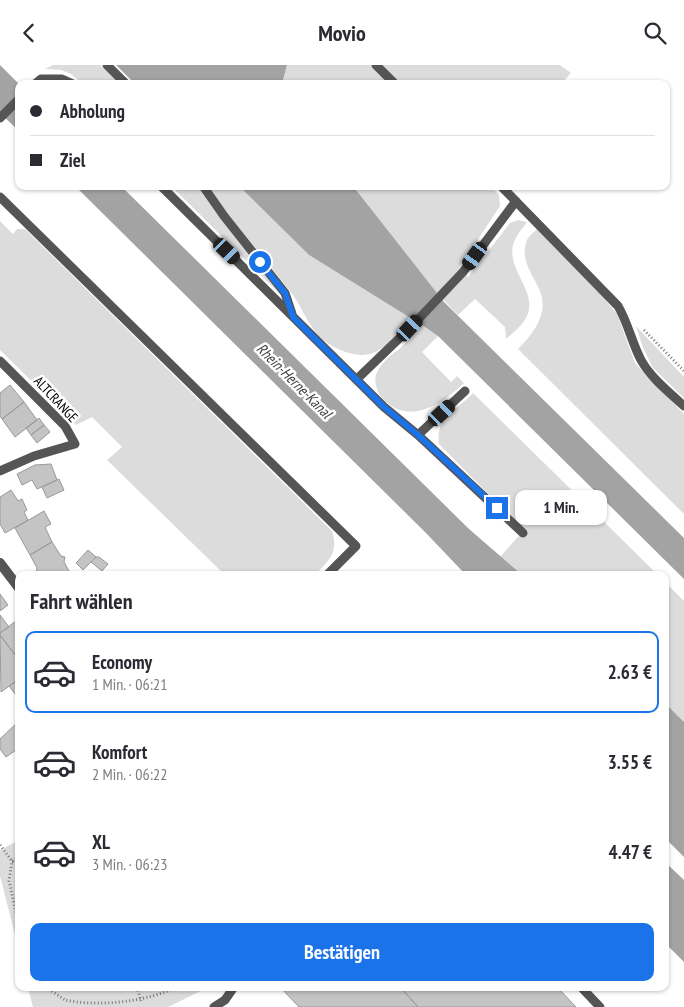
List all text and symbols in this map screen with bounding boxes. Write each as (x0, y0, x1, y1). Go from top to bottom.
icon: back (15, 19, 43, 47)
text: Movio (318, 19, 366, 47)
icon: search (641, 19, 669, 47)
text: Abholung (60, 99, 125, 123)
text: Ziel (60, 148, 85, 172)
car (210, 235, 243, 267)
car (460, 239, 489, 273)
route start (249, 251, 271, 273)
car (394, 312, 425, 344)
water label: Rhein-Herne-Kanal (253, 339, 337, 423)
street label: ALTCRANGE (30, 372, 82, 426)
car (425, 397, 458, 429)
callout: 1 Min. (514, 491, 607, 525)
route end (486, 497, 508, 519)
text: 1 Min. (543, 497, 579, 517)
text: Fahrt wählen (30, 587, 133, 615)
icon: car (32, 650, 77, 695)
text: Economy (92, 650, 152, 674)
text: 2.63 € (608, 660, 652, 684)
text: 1 Min. · 06:21 (92, 674, 167, 694)
icon: car (32, 740, 77, 785)
text: Komfort (92, 740, 147, 764)
text: 3.55 € (608, 750, 652, 774)
text: 2 Min. · 06:22 (92, 764, 167, 784)
icon: car (32, 830, 77, 875)
text: XL (92, 830, 110, 854)
text: 4.47 € (609, 840, 652, 864)
text: 3 Min. · 06:23 (92, 854, 167, 874)
button: Bestätigen (30, 923, 654, 981)

